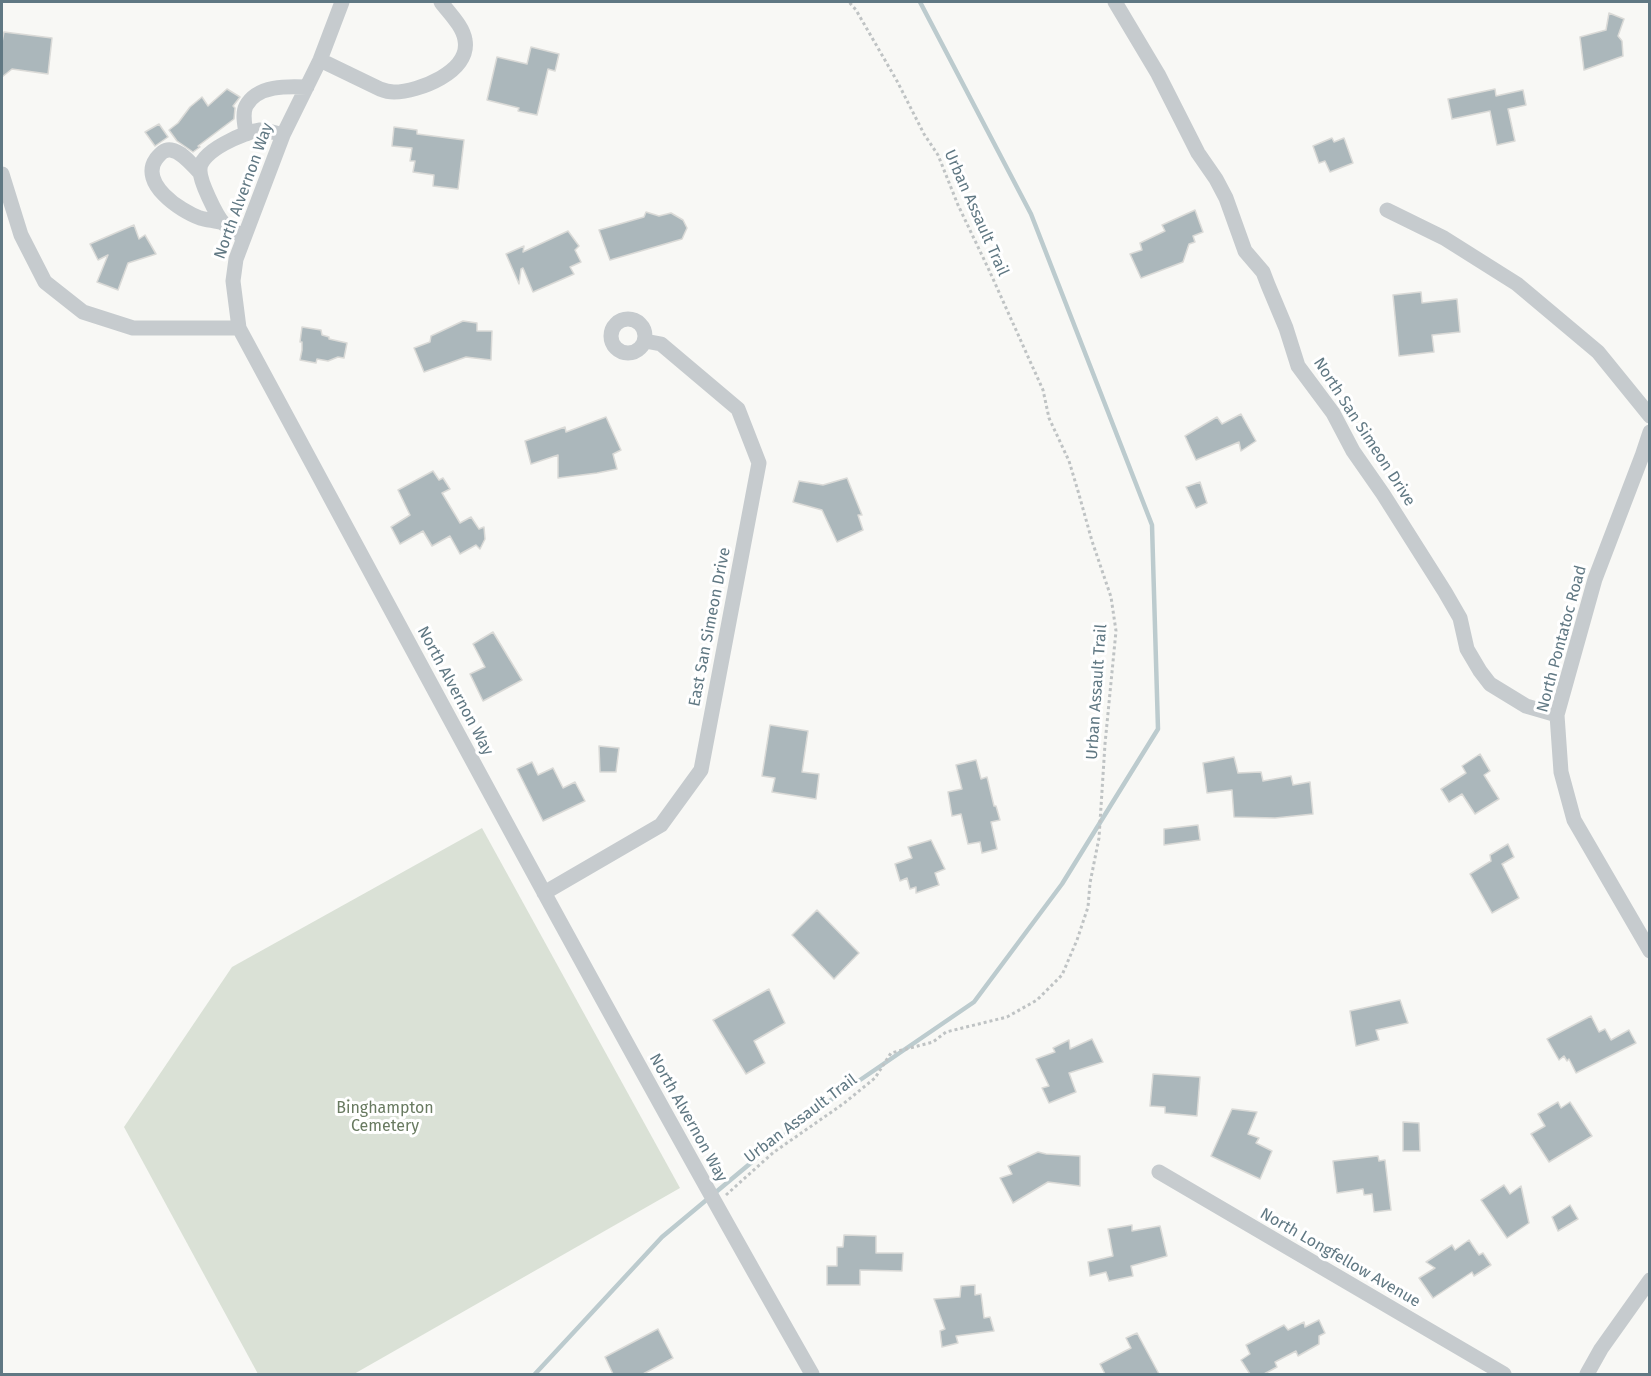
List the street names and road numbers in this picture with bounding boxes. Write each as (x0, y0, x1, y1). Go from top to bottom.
street label: North Alvernon Way (210, 120, 278, 262)
street label: Urban Assault Trail (940, 147, 1012, 279)
street label: North San Simeon Drive (1309, 354, 1419, 510)
street label: East San Simeon Drive (685, 546, 735, 708)
street label: North Pontatoc Road (1533, 563, 1591, 715)
street label: North Alvernon Way (413, 623, 497, 759)
street label: Urban Assault Trail (1083, 623, 1111, 761)
street label: North Alvernon Way (645, 1051, 731, 1185)
street label: Urban Assault Trail (741, 1070, 861, 1168)
street label: North Longfellow Avenue (1256, 1204, 1424, 1312)

